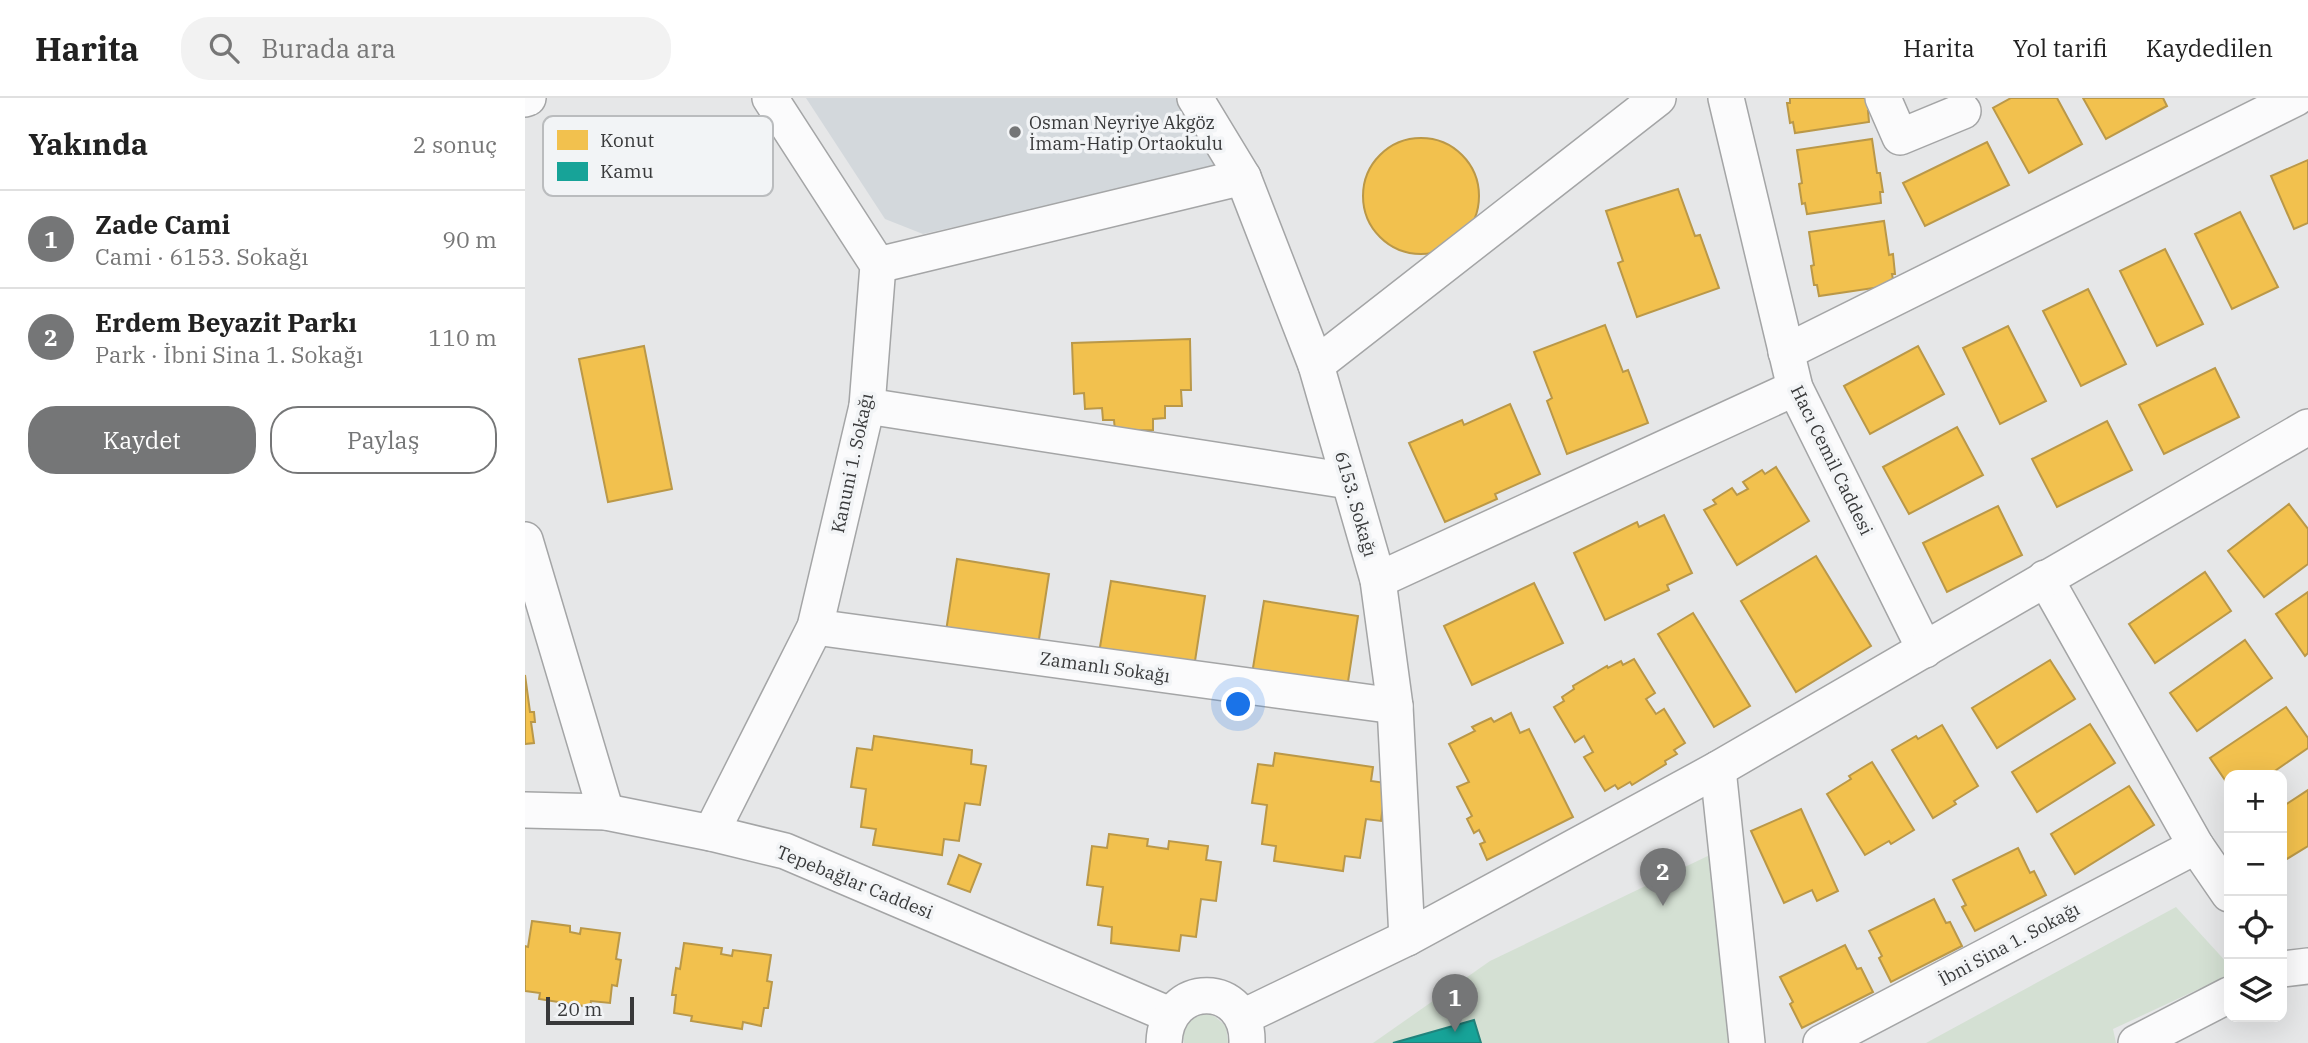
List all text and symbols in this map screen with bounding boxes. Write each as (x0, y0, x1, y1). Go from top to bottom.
search box (181, 17, 671, 80)
text: Harita (35, 27, 139, 70)
icon: search (205, 29, 243, 67)
text: Burada ara (261, 31, 396, 65)
text: Harita (1903, 32, 1975, 64)
text: Yol tarifi (2013, 32, 2108, 64)
text: Kaydedilen (2146, 32, 2273, 64)
place label: Osman Neyriye Akgöz İmam-Hatip Ortaokulu (1029, 111, 1223, 155)
legend (543, 116, 773, 196)
text: Yakında (28, 124, 148, 163)
marker: Osman Neyriye Akgöz İmam-Hatip Ortaokulu (1007, 124, 1023, 140)
text: Konut (600, 128, 655, 152)
text: 2 sonuç (413, 129, 497, 159)
text: Kamu (600, 159, 654, 183)
text: Zade Cami (95, 207, 230, 241)
text: 1 (44, 224, 58, 254)
text: 90 m (442, 224, 497, 254)
text: Cami · 6153. Sokağı (95, 241, 308, 271)
text: Erdem Beyazit Parkı (95, 305, 357, 339)
text: 2 (44, 322, 58, 352)
text: 110 m (428, 322, 497, 352)
text: Park · İbni Sina 1. Sokağı (95, 339, 363, 369)
street label: Hacı Cemil Caddesi (1786, 381, 1878, 539)
street label: Kanuni 1. Sokağı (826, 391, 878, 535)
button: Kaydet (28, 406, 256, 474)
button: Paylaş (270, 406, 497, 474)
street label: 6153. Sokağı (1330, 449, 1382, 560)
street label: Zamanlı Sokağı (1038, 646, 1172, 688)
your location (1221, 687, 1255, 721)
map controls (2224, 770, 2287, 1022)
button: + (2224, 770, 2287, 833)
button: − (2224, 833, 2287, 896)
street label: Tepebağlar Caddesi (773, 840, 937, 924)
pin: 2 (1640, 848, 1686, 906)
button: locate (2224, 896, 2287, 959)
street label: İbni Sina 1. Sokağı (1935, 897, 2084, 991)
button: layers (2224, 959, 2287, 1022)
pin: 1 (1432, 974, 1478, 1032)
scale bar (546, 994, 633, 1026)
text: 20 m (557, 997, 602, 1021)

